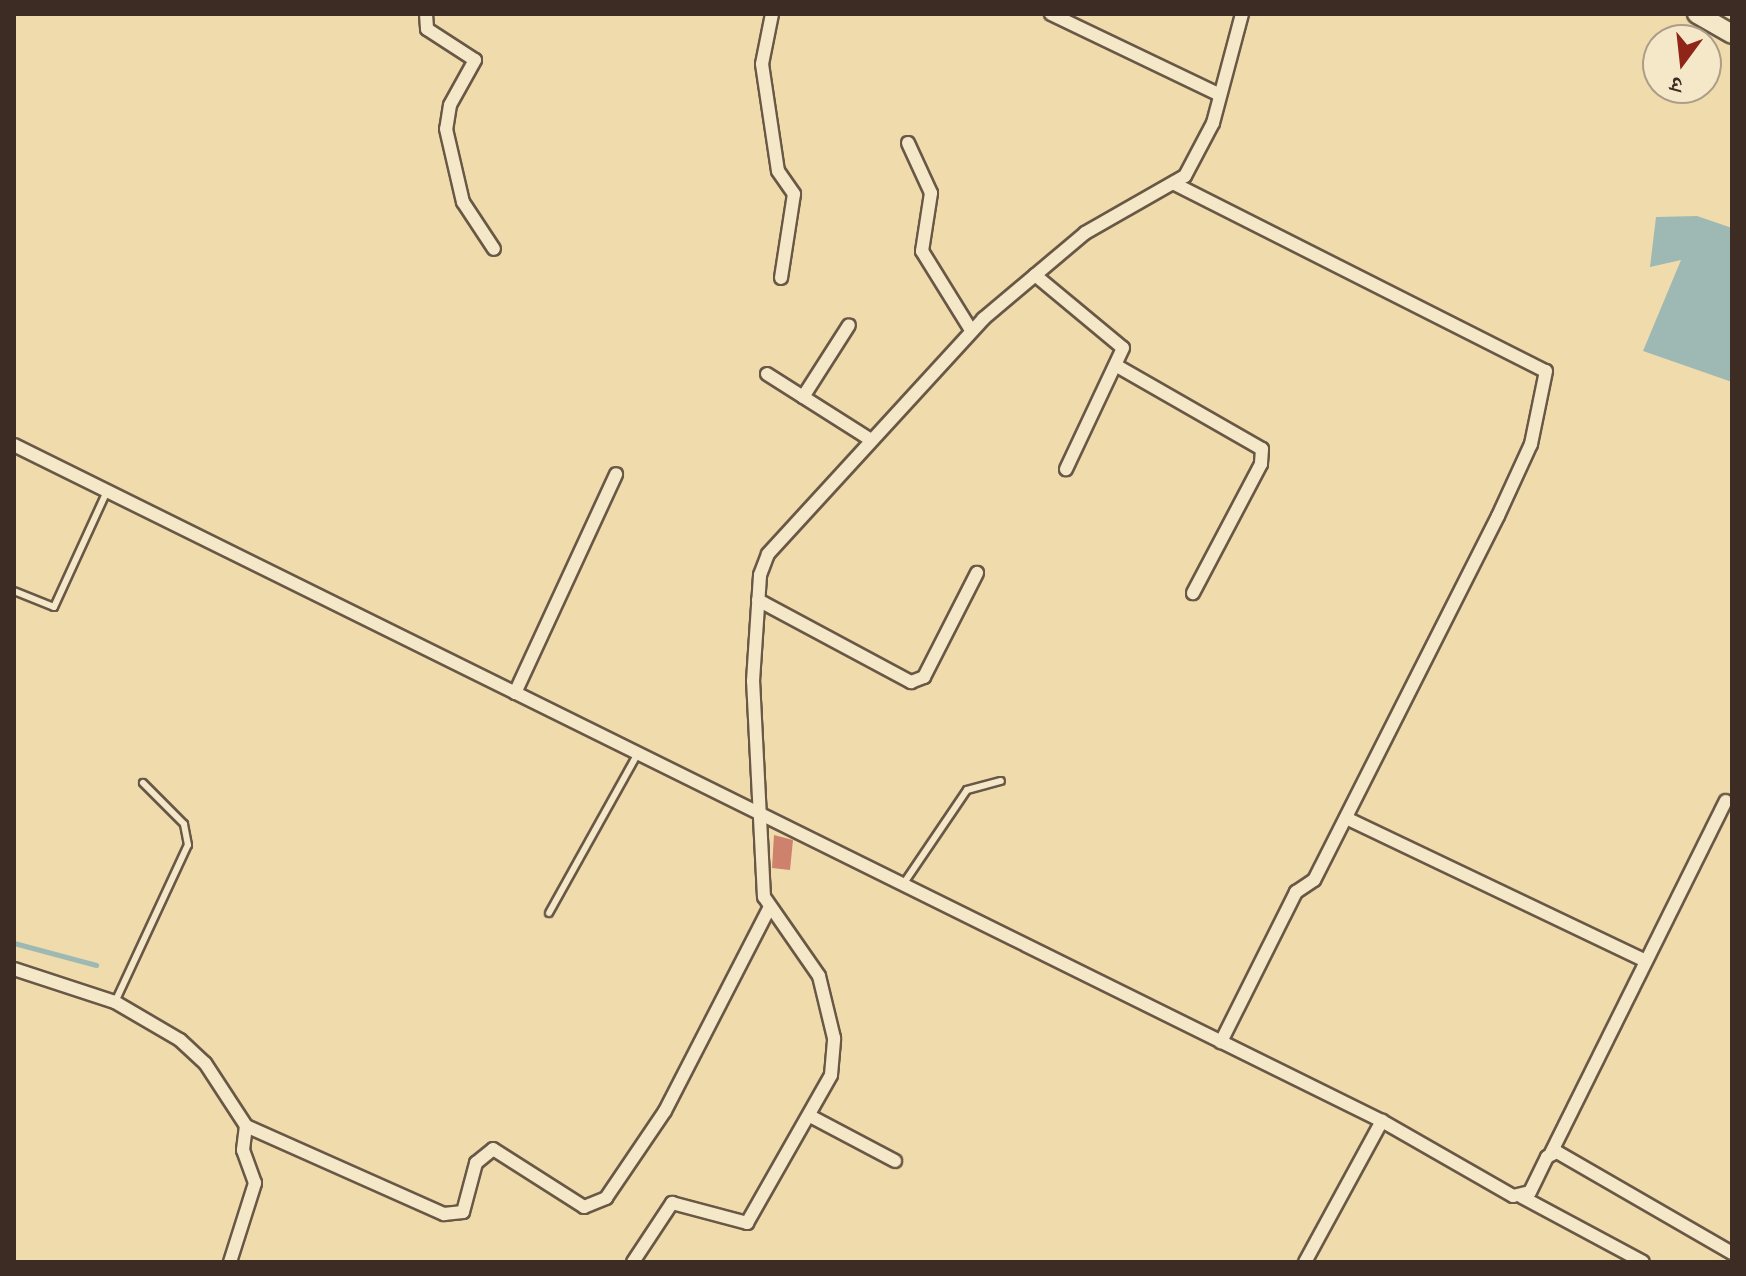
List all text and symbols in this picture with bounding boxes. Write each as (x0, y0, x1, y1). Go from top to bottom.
north arrow (1642, 24, 1722, 104)
text: उ (1667, 68, 1686, 102)

